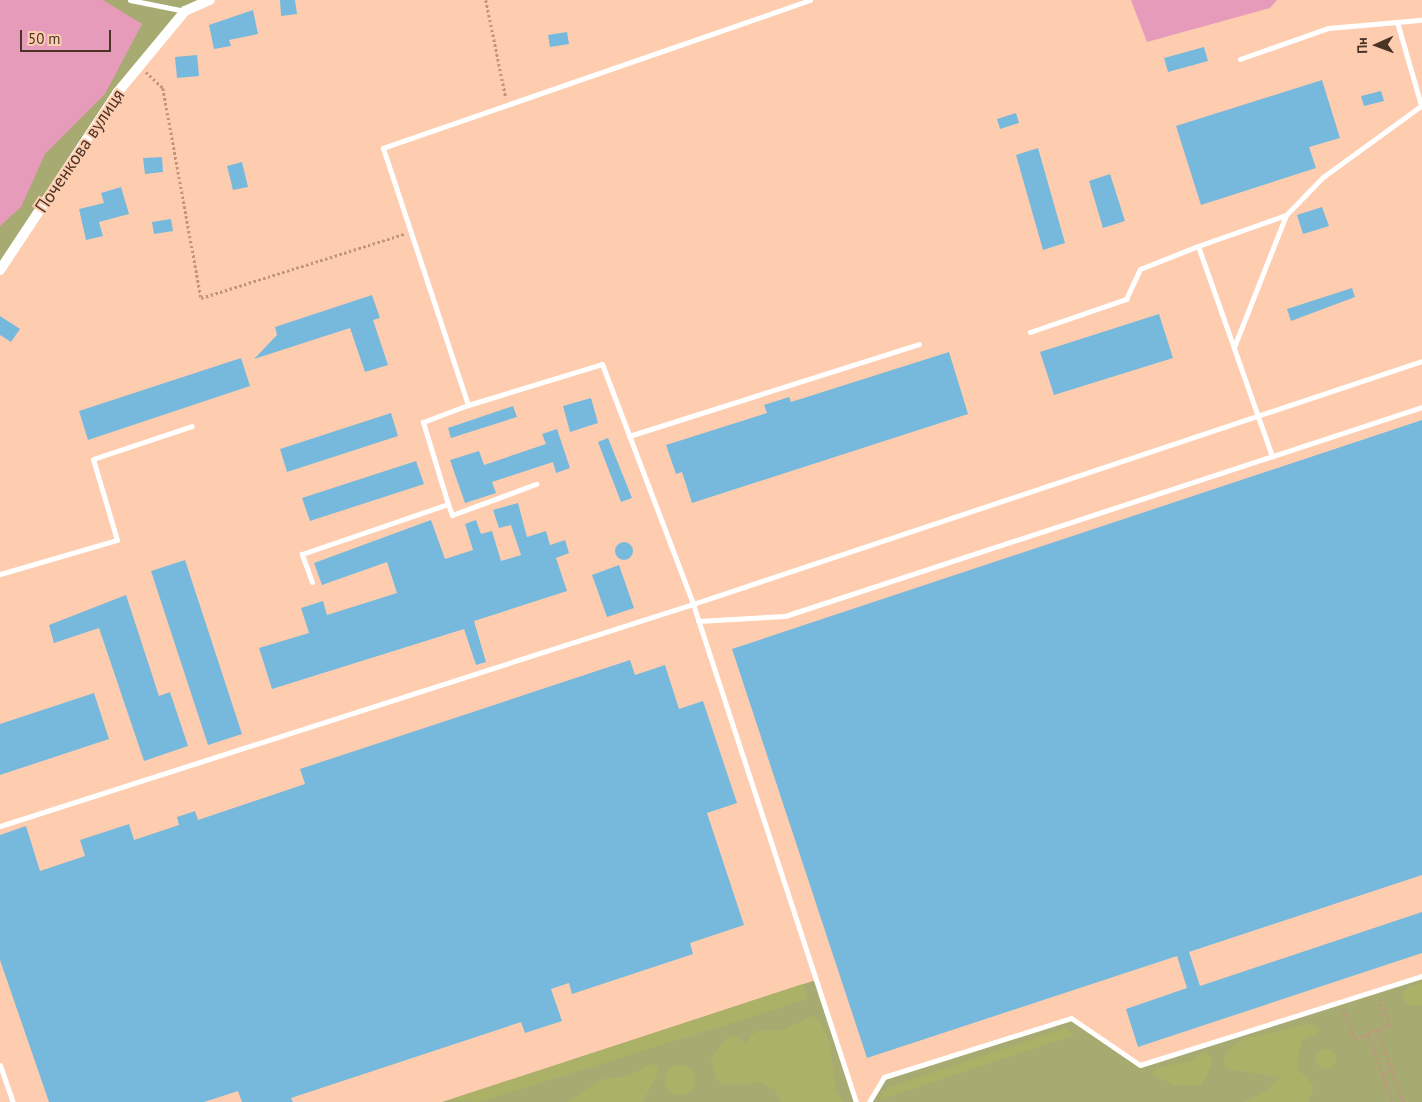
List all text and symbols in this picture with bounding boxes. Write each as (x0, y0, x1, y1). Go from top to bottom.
scale bar (22, 20, 114, 52)
north arrow (1352, 20, 1402, 70)
text: 50 m (28, 29, 61, 48)
text: Пн (1353, 37, 1371, 54)
street label: Поченкова вулиця (31, 85, 129, 217)

